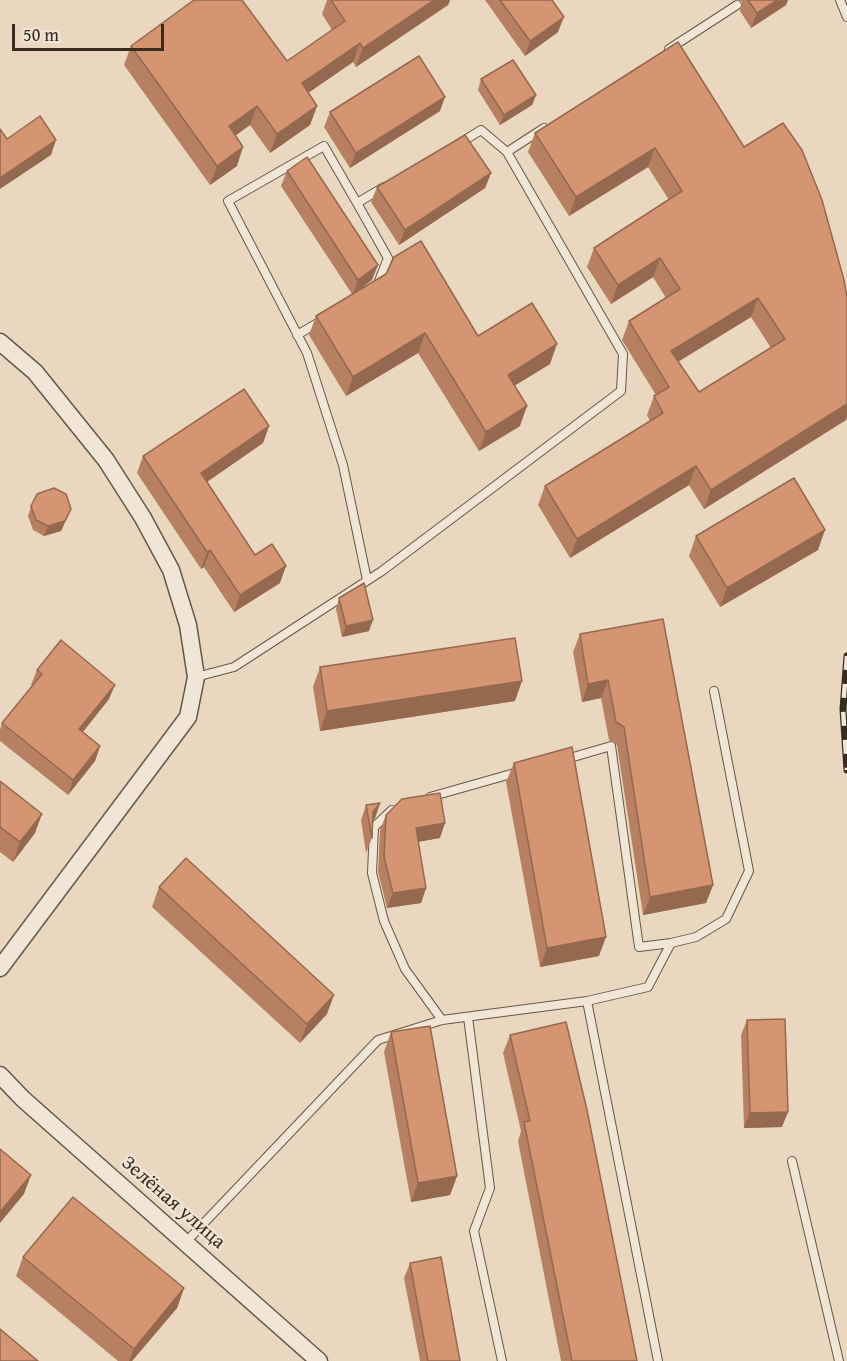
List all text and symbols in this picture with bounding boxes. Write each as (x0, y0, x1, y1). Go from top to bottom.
scale bar (15, 12, 166, 50)
text: 50 m (23, 21, 59, 48)
street label: Зелёная улица (116, 1151, 230, 1255)

